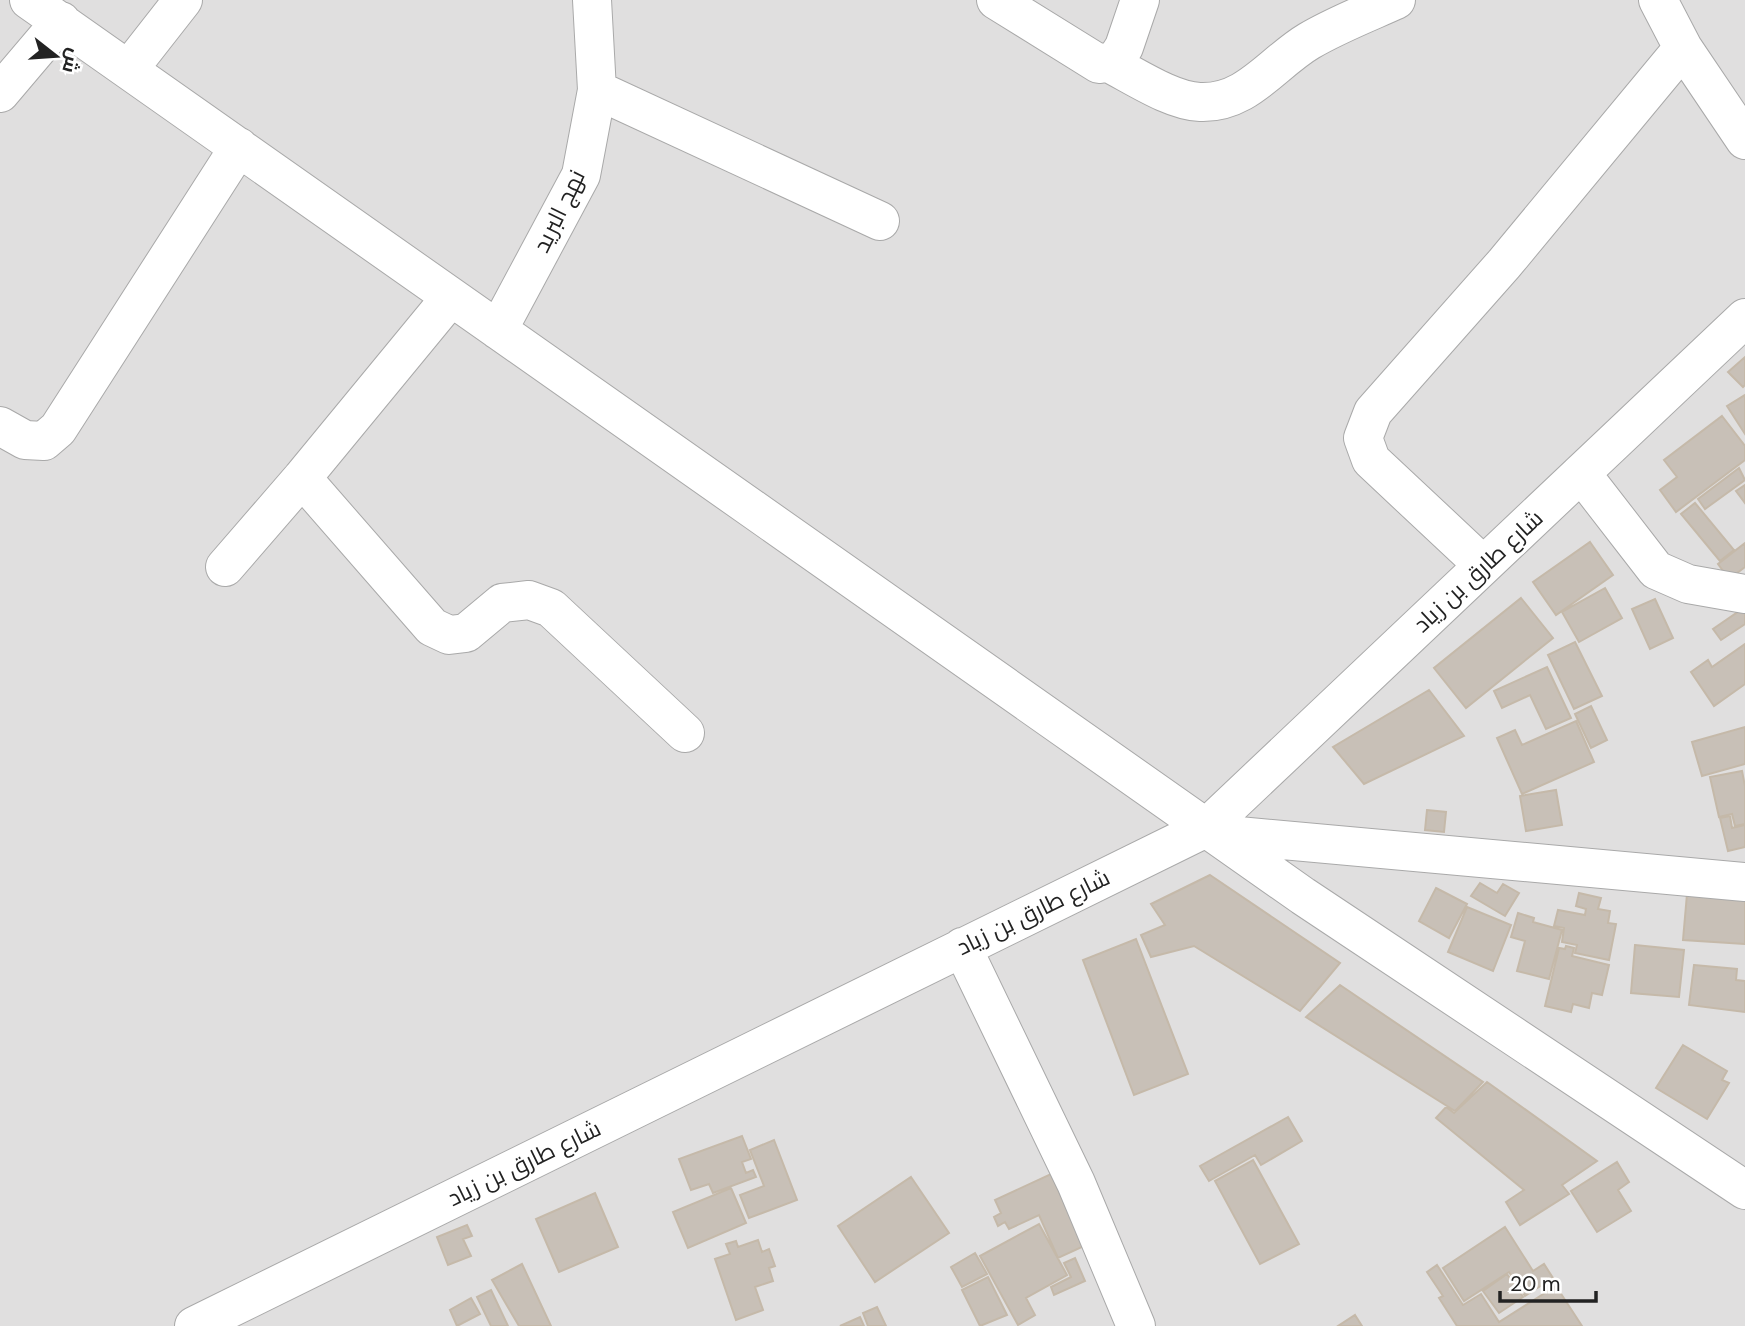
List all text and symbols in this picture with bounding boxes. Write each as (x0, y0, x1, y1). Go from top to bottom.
north arrow (21, 21, 91, 91)
text: ش (56, 46, 87, 76)
street label: نهج البريد (526, 165, 593, 258)
street label: شارع طارق بن زياد (1407, 503, 1550, 640)
street label: شارع طارق بن زياد (951, 862, 1115, 963)
street label: شارع طارق بن زياد (442, 1113, 606, 1214)
scale bar (1500, 1260, 1596, 1304)
text: 20 m (1510, 1270, 1561, 1298)

